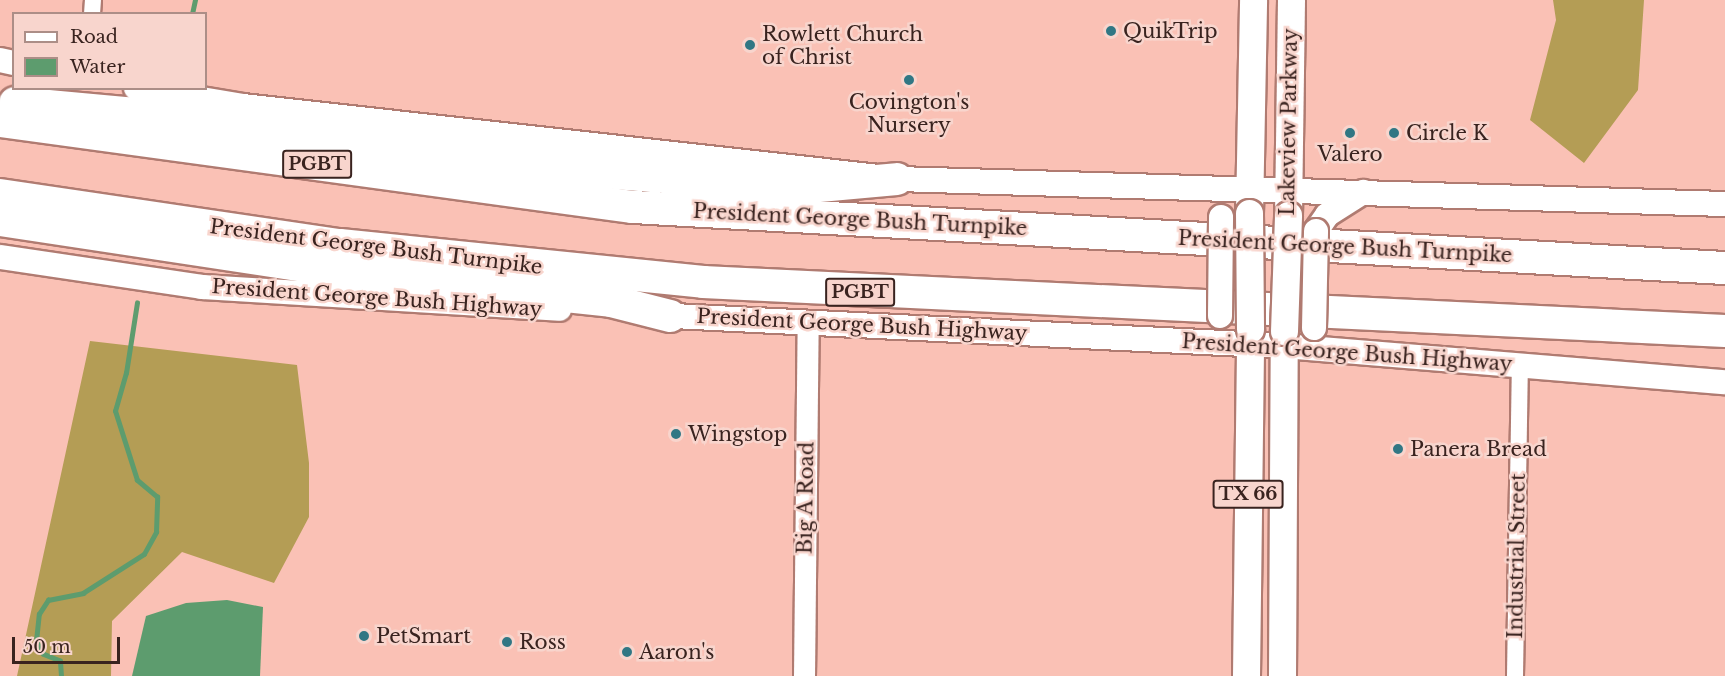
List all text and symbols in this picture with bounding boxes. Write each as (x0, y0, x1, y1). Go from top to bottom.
legend (12, 12, 207, 90)
place label: QuikTrip (1123, 19, 1218, 43)
place label: Rowlett Church of Christ (762, 22, 923, 69)
marker: QuikTrip (1104, 24, 1118, 38)
text: Road (70, 26, 118, 48)
street label: Lakeview Parkway (1275, 28, 1303, 216)
marker: Rowlett Church of Christ (743, 38, 757, 52)
text: Water (70, 56, 125, 78)
marker: Covington's Nursery (902, 73, 916, 87)
place label: Covington's Nursery (849, 90, 969, 137)
place label: Circle K (1406, 121, 1488, 145)
marker: Valero (1343, 126, 1357, 140)
marker: Circle K (1387, 126, 1401, 140)
place label: Valero (1317, 142, 1383, 166)
road number: PGBT (281, 149, 353, 179)
street label: President George Bush Turnpike (692, 199, 1028, 241)
street label: President George Bush Turnpike (208, 215, 544, 279)
street label: President George Bush Turnpike (1177, 226, 1513, 268)
street label: President George Bush Highway (211, 274, 543, 322)
road number: PGBT (824, 277, 896, 307)
street label: President George Bush Highway (696, 304, 1028, 346)
street label: President George Bush Highway (1181, 329, 1513, 377)
place label: Wingstop (688, 422, 787, 446)
marker: Wingstop (669, 427, 683, 441)
place label: Panera Bread (1410, 437, 1547, 461)
street label: Big A Road (793, 441, 819, 555)
marker: Panera Bread (1391, 442, 1405, 456)
street label: Industrial Street (1504, 473, 1530, 639)
road number: TX 66 (1212, 479, 1284, 509)
place label: PetSmart (376, 624, 471, 648)
scale bar (15, 625, 123, 663)
marker: PetSmart (357, 629, 371, 643)
place label: Ross (519, 630, 566, 654)
marker: Ross (500, 635, 514, 649)
text: 50 m (23, 636, 71, 658)
place label: Aaron's (639, 640, 714, 664)
marker: Aaron's (620, 645, 634, 659)

